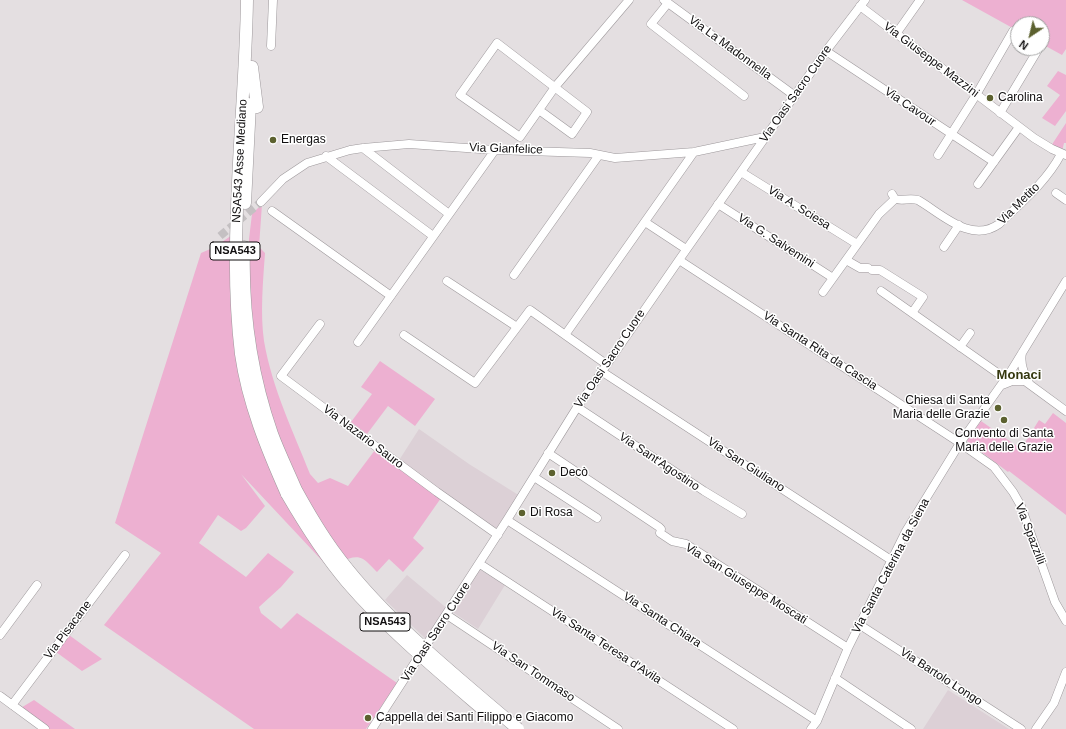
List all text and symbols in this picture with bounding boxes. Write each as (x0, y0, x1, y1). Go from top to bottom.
street label: Via La Madonnella (686, 13, 774, 83)
north arrow (1010, 16, 1050, 56)
street label: Via Giuseppe Mazzini (880, 19, 982, 101)
text: N (1017, 38, 1030, 52)
street label: Via Oasi Sacro Cuore (757, 42, 835, 146)
street label: Via Cavour (881, 84, 939, 130)
place label: Carolina (998, 91, 1043, 105)
marker: Carolina (985, 93, 995, 103)
street label: NSA543 Asse Mediano (230, 99, 250, 223)
place label: Energas (281, 133, 326, 147)
marker: Energas (268, 135, 278, 145)
street label: Via Gianfelice (469, 141, 543, 157)
street label: Via Metito (995, 180, 1043, 228)
street label: Via A. Sciesa (765, 183, 833, 233)
street label: Via G. Salvemini (735, 211, 817, 271)
road number: NSA543 (210, 242, 260, 260)
street label: Via Oasi Sacro Cuore (572, 307, 648, 411)
street label: Via Santa Rita da Cascia (760, 309, 880, 393)
district label: Monaci (997, 367, 1041, 383)
place label: Chiesa di Santa Maria delle Grazie (893, 394, 990, 422)
street label: Via Nazario Sauro (320, 402, 406, 472)
marker: Chiesa di Santa Maria delle Grazie (993, 403, 1003, 413)
marker: Convento di Santa Maria delle Grazie (999, 415, 1009, 425)
place label: Convento di Santa Maria delle Grazie (955, 427, 1053, 455)
street label: Via Sant'Agostino (616, 430, 702, 494)
street label: Via San Giuliano (705, 435, 787, 495)
place label: Decò (560, 466, 588, 480)
marker: Decò (547, 468, 557, 478)
street label: Via Santa Caterina da Siena (849, 496, 933, 636)
street label: Via Spazzilli (1012, 501, 1048, 567)
place label: Di Rosa (530, 506, 573, 520)
marker: Di Rosa (517, 508, 527, 518)
street label: Via San Giuseppe Moscati (682, 540, 810, 628)
street label: Via Oasi Sacro Cuore (398, 580, 474, 684)
street label: Via Santa Chiara (620, 589, 704, 651)
street label: Via Pisacane (41, 598, 95, 662)
street label: Via Santa Teresa d'Avila (548, 605, 664, 687)
road number: NSA543 (360, 613, 410, 631)
street label: Via San Tommaso (489, 639, 577, 705)
street label: Via Bartolo Longo (897, 645, 985, 709)
place label: Cappella dei Santi Filippo e Giacomo (376, 711, 573, 725)
marker: Cappella dei Santi Filippo e Giacomo (363, 713, 373, 723)

